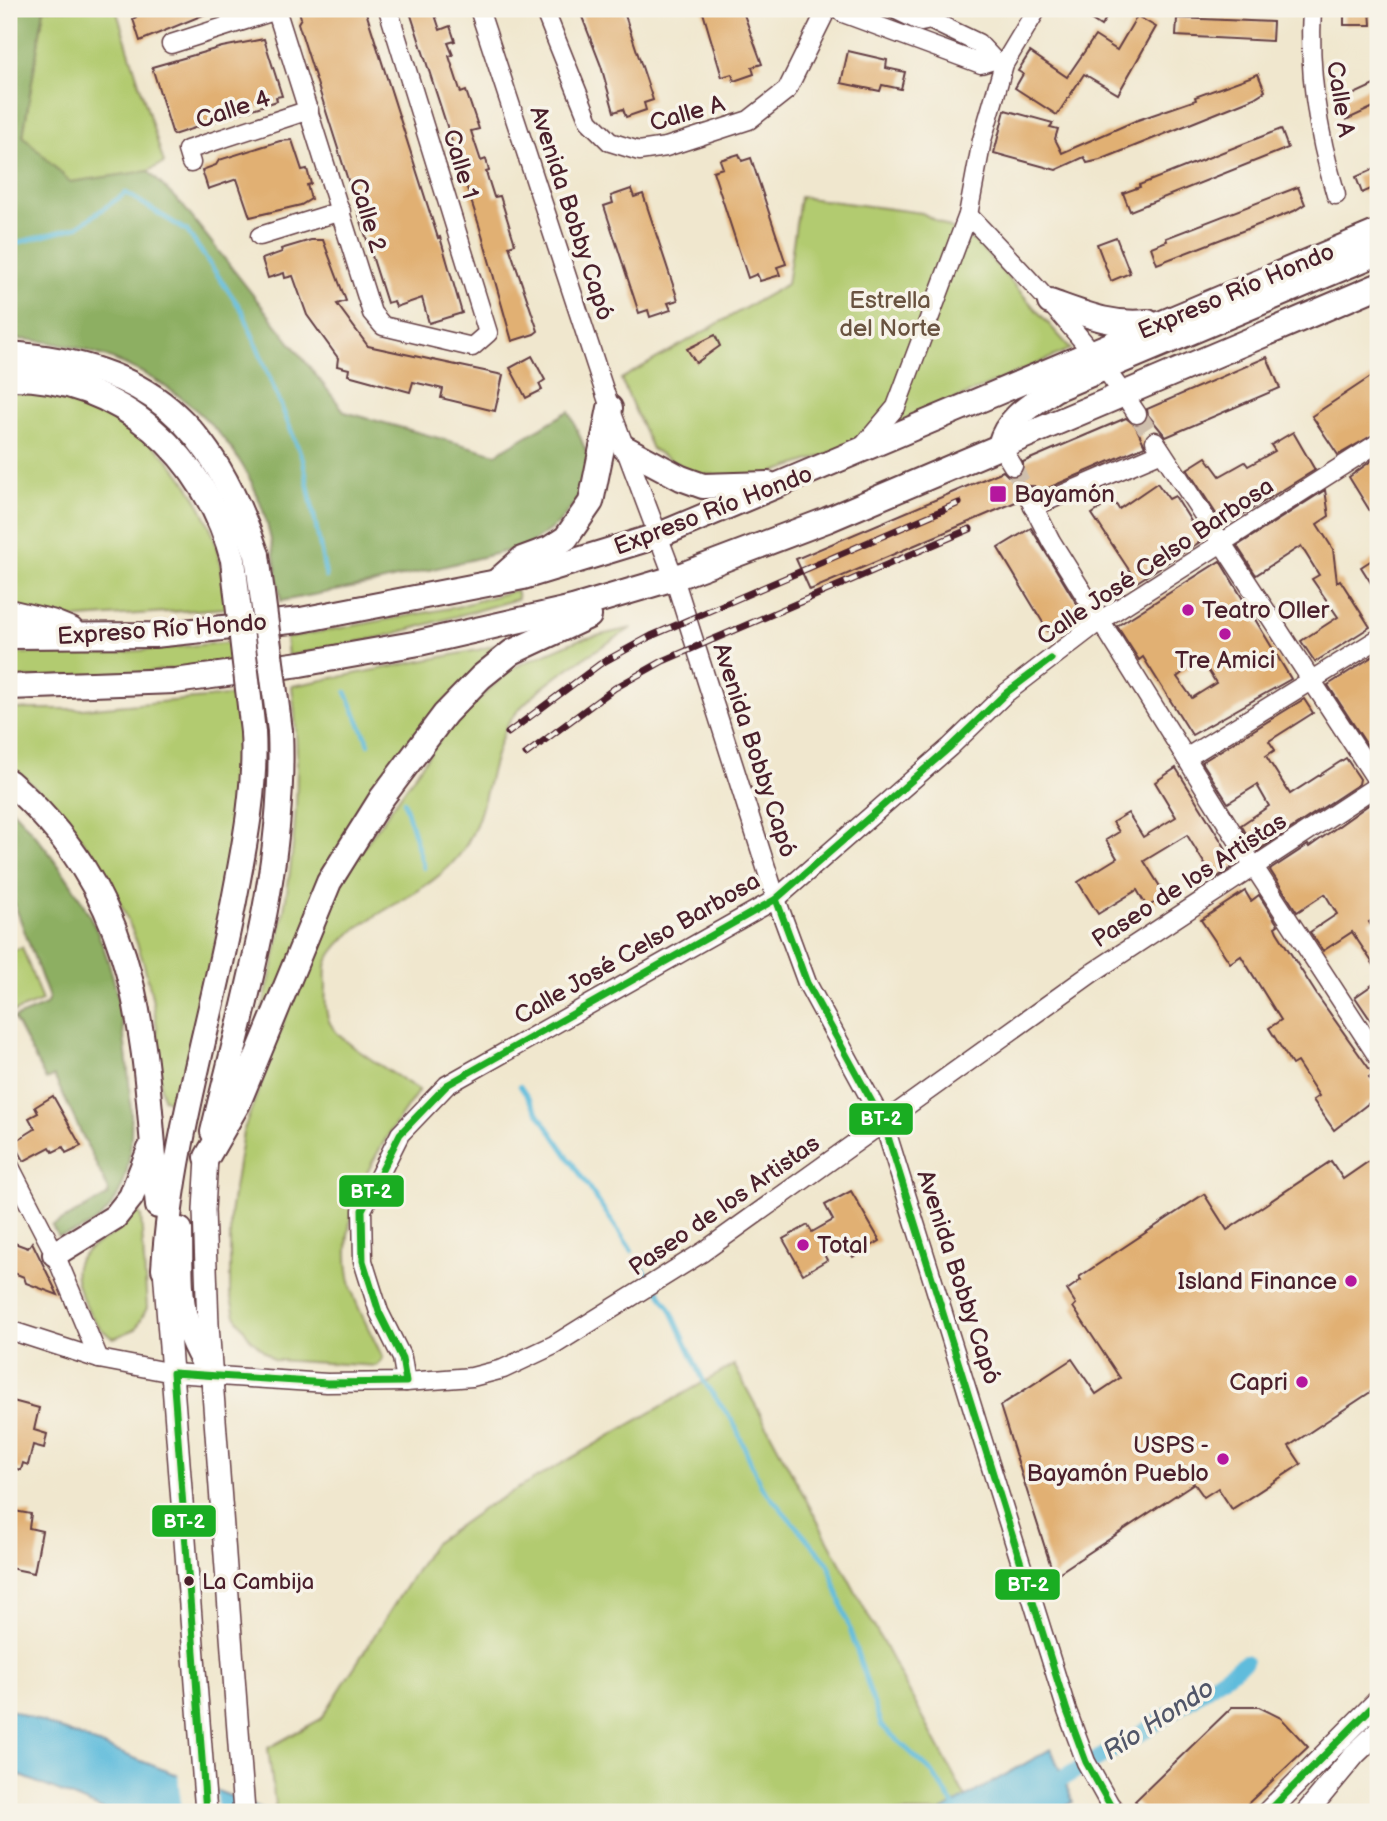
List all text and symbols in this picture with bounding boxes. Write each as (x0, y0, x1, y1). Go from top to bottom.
street label: Calle A (1320, 59, 1361, 139)
street label: Calle 4 (192, 84, 274, 135)
street label: Calle A (646, 89, 728, 138)
street label: Avenida Bobby Capó (523, 102, 620, 324)
street label: Calle 1 (436, 126, 485, 202)
street label: Calle 2 (343, 175, 393, 256)
street label: Expreso Río Hondo (1134, 237, 1339, 346)
park label: Estrella del Norte (839, 286, 941, 343)
street label: Expreso Río Hondo (610, 459, 817, 562)
street label: Calle José Celso Barbosa (1031, 471, 1279, 651)
place label: Bayamón (1014, 480, 1115, 509)
marker: Bayamón (988, 484, 1008, 504)
place label: Teatro Oller (1202, 596, 1329, 625)
marker: Teatro Oller (1180, 602, 1196, 618)
street label: Expreso Río Hondo (56, 608, 268, 651)
marker: Tre Amici (1217, 626, 1233, 642)
street label: Avenida Bobby Capó (706, 639, 803, 861)
place label: Tre Amici (1175, 646, 1275, 675)
street label: Paseo de los Artistas (1087, 807, 1292, 954)
street label: Calle José Celso Barbosa (509, 866, 765, 1031)
line badge: BT-2 (848, 1102, 914, 1136)
text: BT-2 (860, 1108, 902, 1131)
street label: Paseo de los Artistas (623, 1129, 825, 1282)
street label: Avenida Bobby Capó (910, 1166, 1007, 1388)
line badge: BT-2 (338, 1174, 405, 1208)
text: BT-2 (350, 1181, 392, 1204)
place label: Total (817, 1231, 868, 1260)
marker: Total (795, 1237, 811, 1253)
place label: Island Finance (1178, 1267, 1337, 1296)
marker: Island Finance (1343, 1273, 1359, 1289)
place label: Capri (1229, 1368, 1288, 1397)
marker: Capri (1294, 1374, 1310, 1390)
place label: USPS - Bayamón Pueblo (1027, 1431, 1209, 1488)
marker: USPS - Bayamón Pueblo (1215, 1451, 1231, 1467)
line badge: BT-2 (151, 1504, 217, 1538)
text: BT-2 (163, 1511, 205, 1534)
line badge: BT-2 (994, 1568, 1061, 1601)
place label: La Cambija (202, 1569, 314, 1596)
marker: La Cambija (182, 1574, 196, 1588)
text: BT-2 (1007, 1574, 1049, 1597)
water label: Río Hondo (1098, 1673, 1220, 1768)

